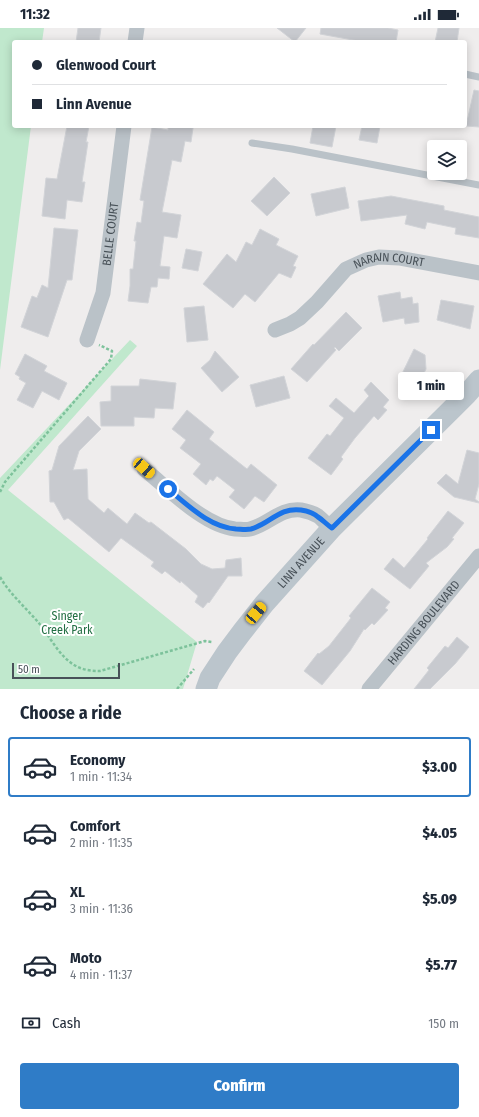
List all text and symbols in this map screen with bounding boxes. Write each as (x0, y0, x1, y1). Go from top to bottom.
text: 11:32 (20, 5, 50, 23)
text: Glenwood Court (56, 56, 156, 74)
text: Linn Avenue (56, 95, 132, 113)
map controls (427, 140, 467, 180)
button: layers (427, 140, 467, 180)
street label: BELLE COURT (99, 201, 121, 267)
street label: NARAIN COURT (351, 250, 426, 272)
callout: 1 min (398, 372, 464, 400)
text: 1 min (417, 378, 445, 393)
route end (422, 421, 440, 439)
car (131, 456, 157, 480)
route start (159, 480, 177, 498)
street label: LINN AVENUE (275, 534, 328, 591)
street label: HARDING BOULEVARD (385, 578, 463, 668)
car (244, 600, 268, 626)
park label: Singer Creek Park (41, 609, 93, 637)
scale bar (12, 661, 120, 680)
text: 50 m (18, 663, 40, 676)
text: Choose a ride (20, 702, 122, 724)
icon: car (22, 749, 58, 785)
text: Economy (70, 751, 125, 769)
text: $3.00 (422, 758, 457, 776)
text: 1 min · 11:34 (70, 769, 132, 784)
icon: car (22, 815, 58, 851)
text: Comfort (70, 817, 121, 835)
text: $4.05 (422, 824, 457, 842)
text: 2 min · 11:35 (70, 835, 132, 850)
icon: car (22, 881, 58, 917)
text: XL (70, 883, 85, 901)
text: $5.09 (423, 890, 457, 908)
text: 3 min · 11:36 (70, 901, 133, 916)
icon: car (22, 947, 58, 983)
text: Moto (70, 949, 102, 967)
text: $5.77 (425, 956, 457, 974)
text: 4 min · 11:37 (70, 967, 132, 982)
icon: cash (20, 1012, 42, 1034)
text: Cash (52, 1014, 81, 1032)
text: 150 m (428, 1016, 459, 1031)
button: Confirm (20, 1063, 459, 1109)

